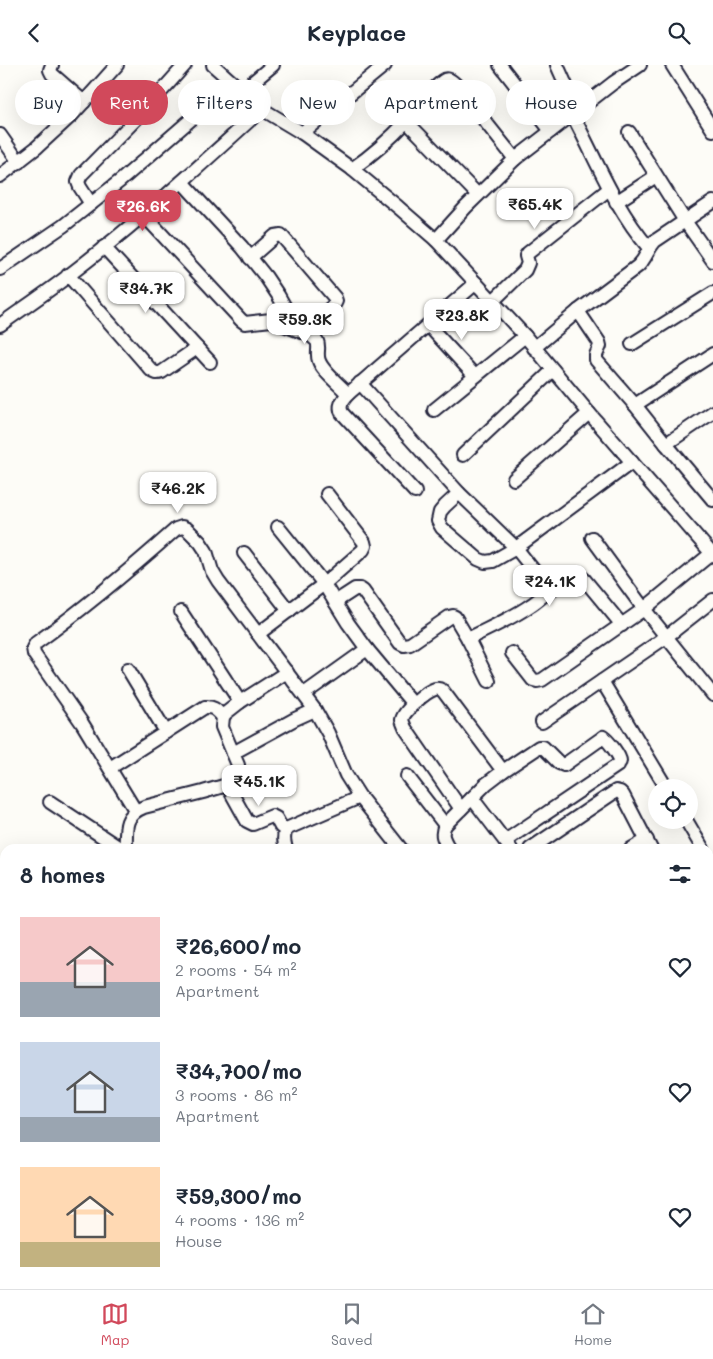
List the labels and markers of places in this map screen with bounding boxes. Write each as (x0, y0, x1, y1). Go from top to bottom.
pin: ₹65.4K (494, 187, 576, 230)
pin: ₹26.6K (102, 189, 184, 232)
pin: ₹34.7K (105, 271, 187, 314)
pin: ₹23.8K (421, 299, 503, 341)
pin: ₹59.3K (264, 303, 346, 345)
pin: ₹46.2K (137, 471, 219, 514)
pin: ₹24.1K (509, 565, 591, 607)
pin: ₹45.1K (218, 765, 300, 807)

